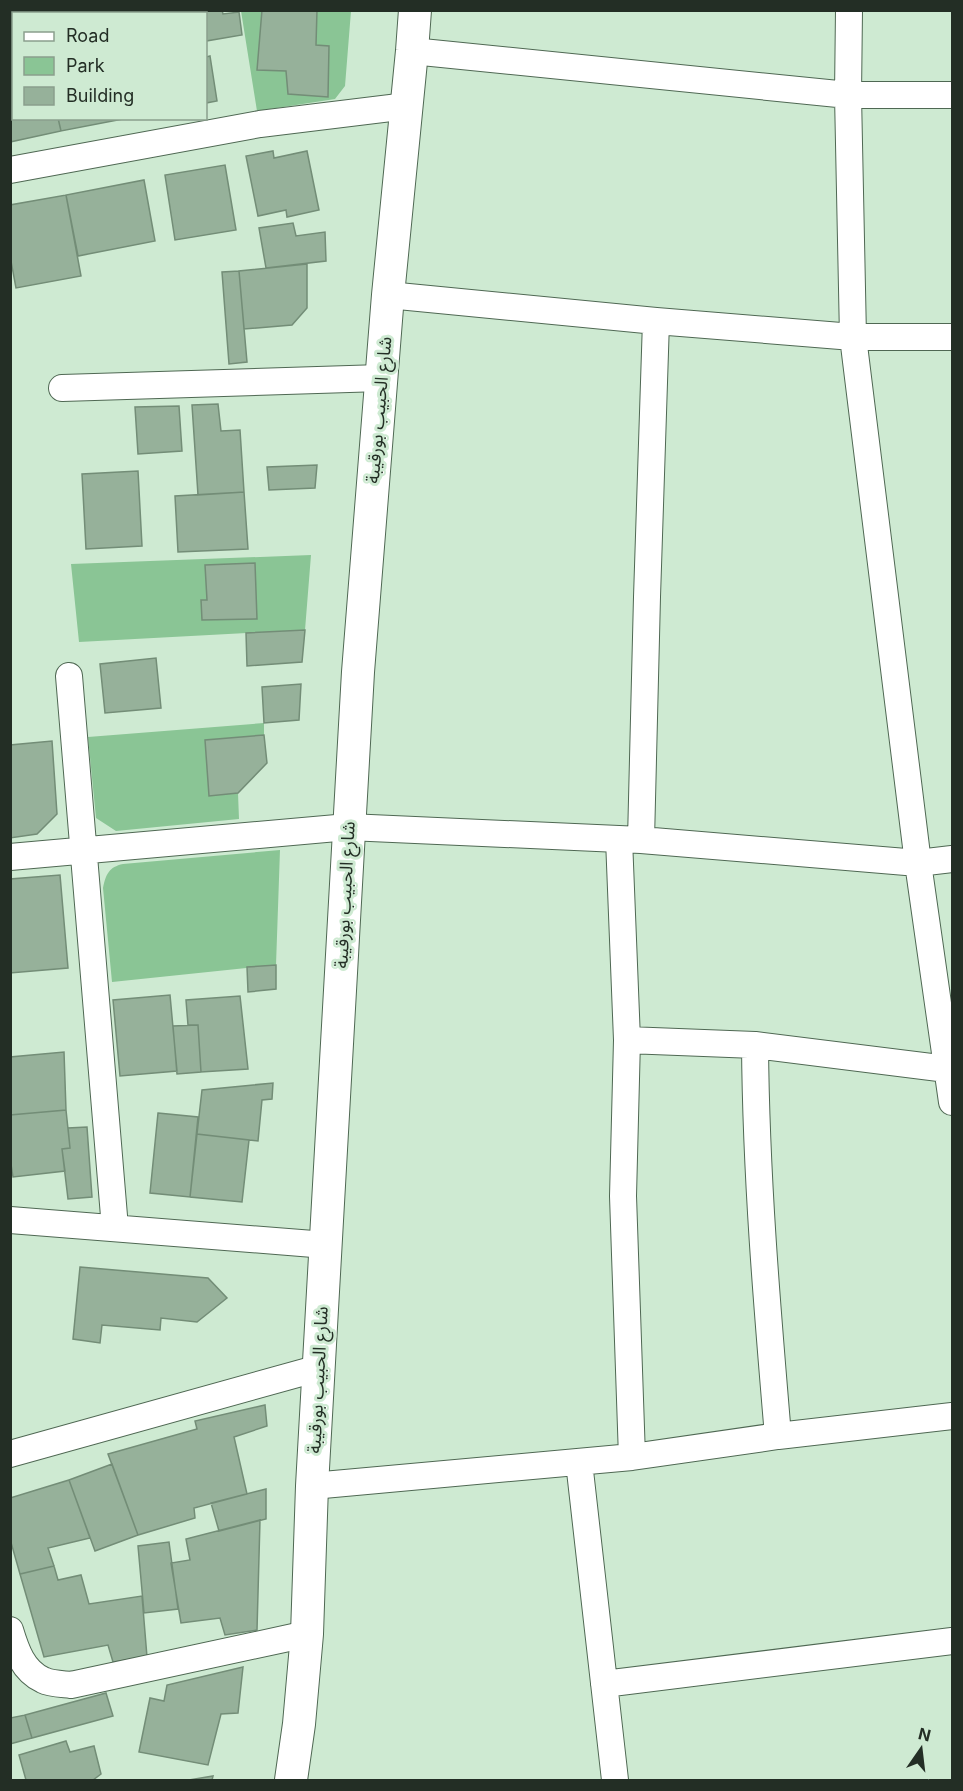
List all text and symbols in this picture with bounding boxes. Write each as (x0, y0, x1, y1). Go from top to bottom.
legend (12, 12, 207, 120)
text: Road (66, 25, 109, 46)
text: Park (66, 55, 105, 76)
text: Building (66, 85, 134, 106)
street label: شارع الحبيب بورقيبة (362, 336, 399, 485)
street label: شارع الحبيب بورقيبة (330, 821, 363, 969)
street label: شارع الحبيب بورقيبة (303, 1306, 336, 1454)
north arrow (891, 1719, 951, 1779)
text: N (916, 1723, 933, 1746)

